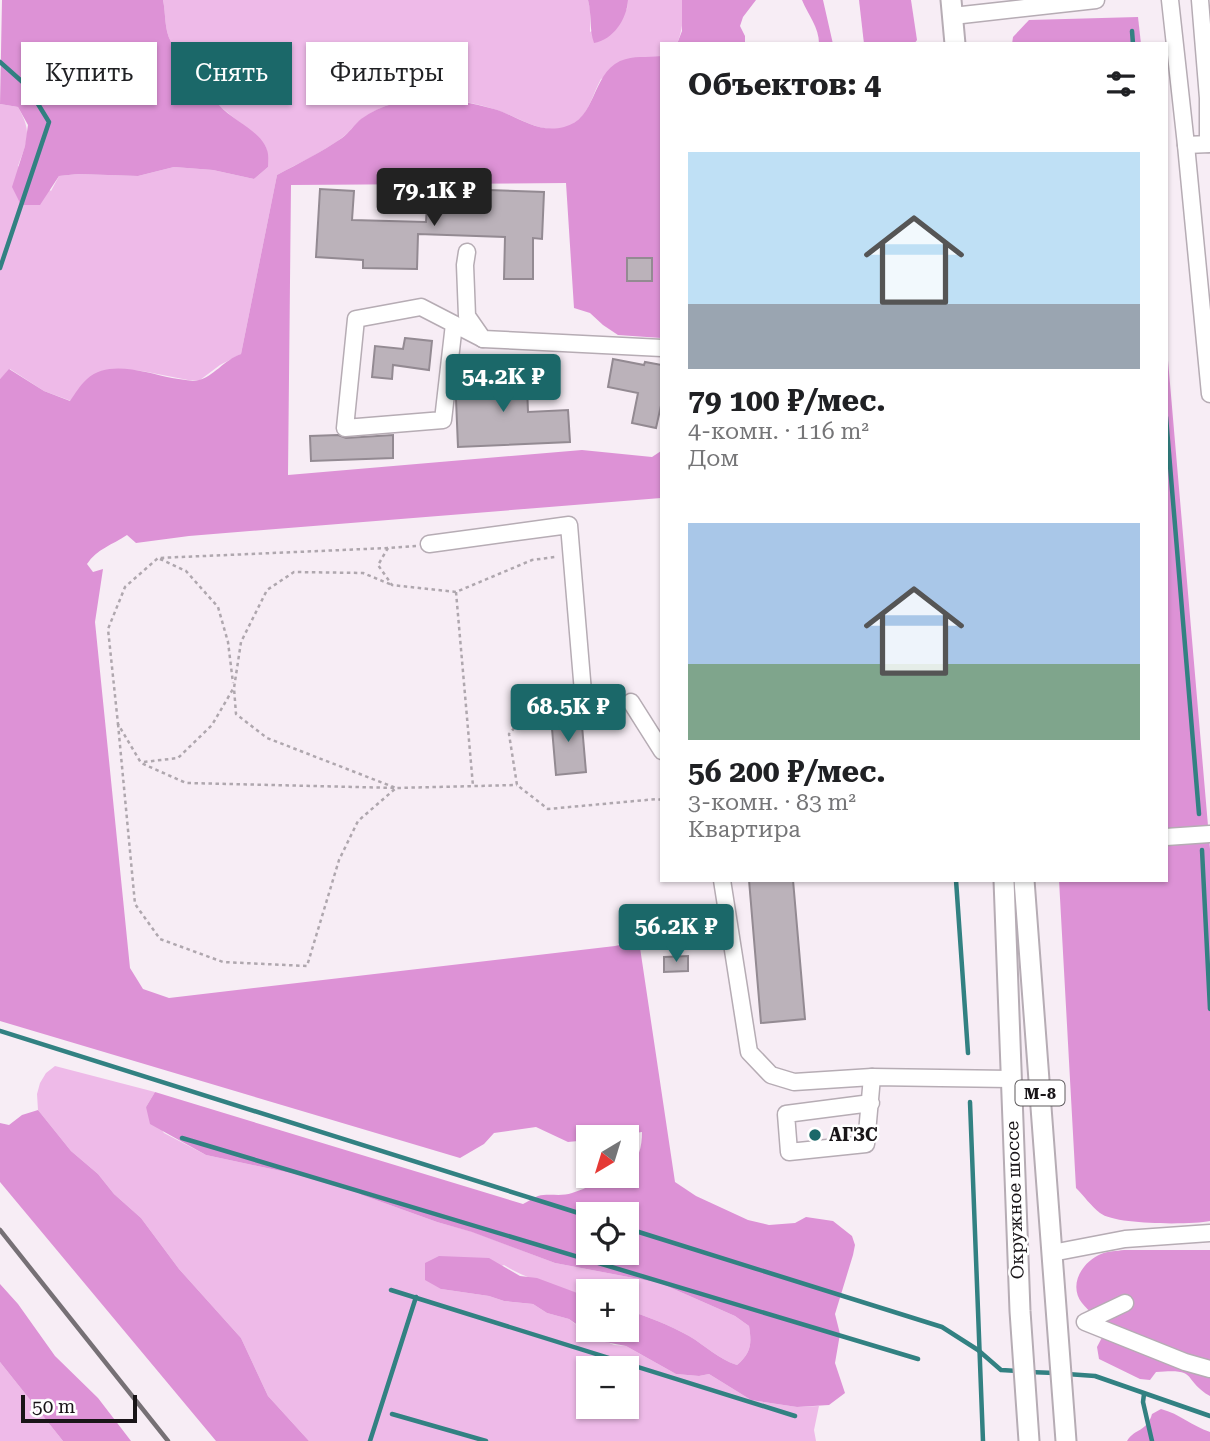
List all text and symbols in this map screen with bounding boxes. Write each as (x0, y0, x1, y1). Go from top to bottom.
chip: Купить (21, 42, 157, 105)
chip: Снять (171, 42, 292, 105)
chip: Фильтры (306, 42, 468, 105)
icon: filters (1102, 65, 1140, 103)
text: Объектов: 4 (688, 67, 881, 102)
pin: 79.1K ₽ (369, 168, 499, 228)
text: 79.1K ₽ (393, 177, 475, 204)
icon: home (851, 197, 977, 323)
pin: 54.2K ₽ (438, 354, 568, 414)
text: 54.2K ₽ (462, 363, 544, 390)
text: 79 100 ₽/мес. (688, 383, 886, 418)
text: 4-комн. · 116 m² (688, 418, 869, 445)
text: Дом (688, 445, 739, 472)
icon: home (851, 568, 977, 694)
pin: 68.5K ₽ (503, 684, 633, 744)
text: 68.5K ₽ (527, 693, 609, 720)
text: 56 200 ₽/мес. (688, 754, 886, 789)
text: 3-комн. · 83 m² (688, 789, 856, 816)
text: Квартира (688, 816, 801, 843)
pin: 56.2K ₽ (611, 904, 741, 964)
text: 56.2K ₽ (635, 913, 717, 940)
road number: М-8 (1016, 1080, 1064, 1106)
street label: Окружное шоссе (1001, 1120, 1028, 1280)
place label: АГЗС (829, 1124, 878, 1145)
north arrow (576, 1125, 639, 1188)
map controls (576, 1125, 639, 1419)
marker: АГЗС (807, 1127, 823, 1143)
button: locate (576, 1202, 639, 1265)
button: + (576, 1279, 639, 1342)
button: − (576, 1356, 639, 1419)
scale bar (21, 1392, 136, 1424)
text: 50 m (32, 1395, 75, 1418)

